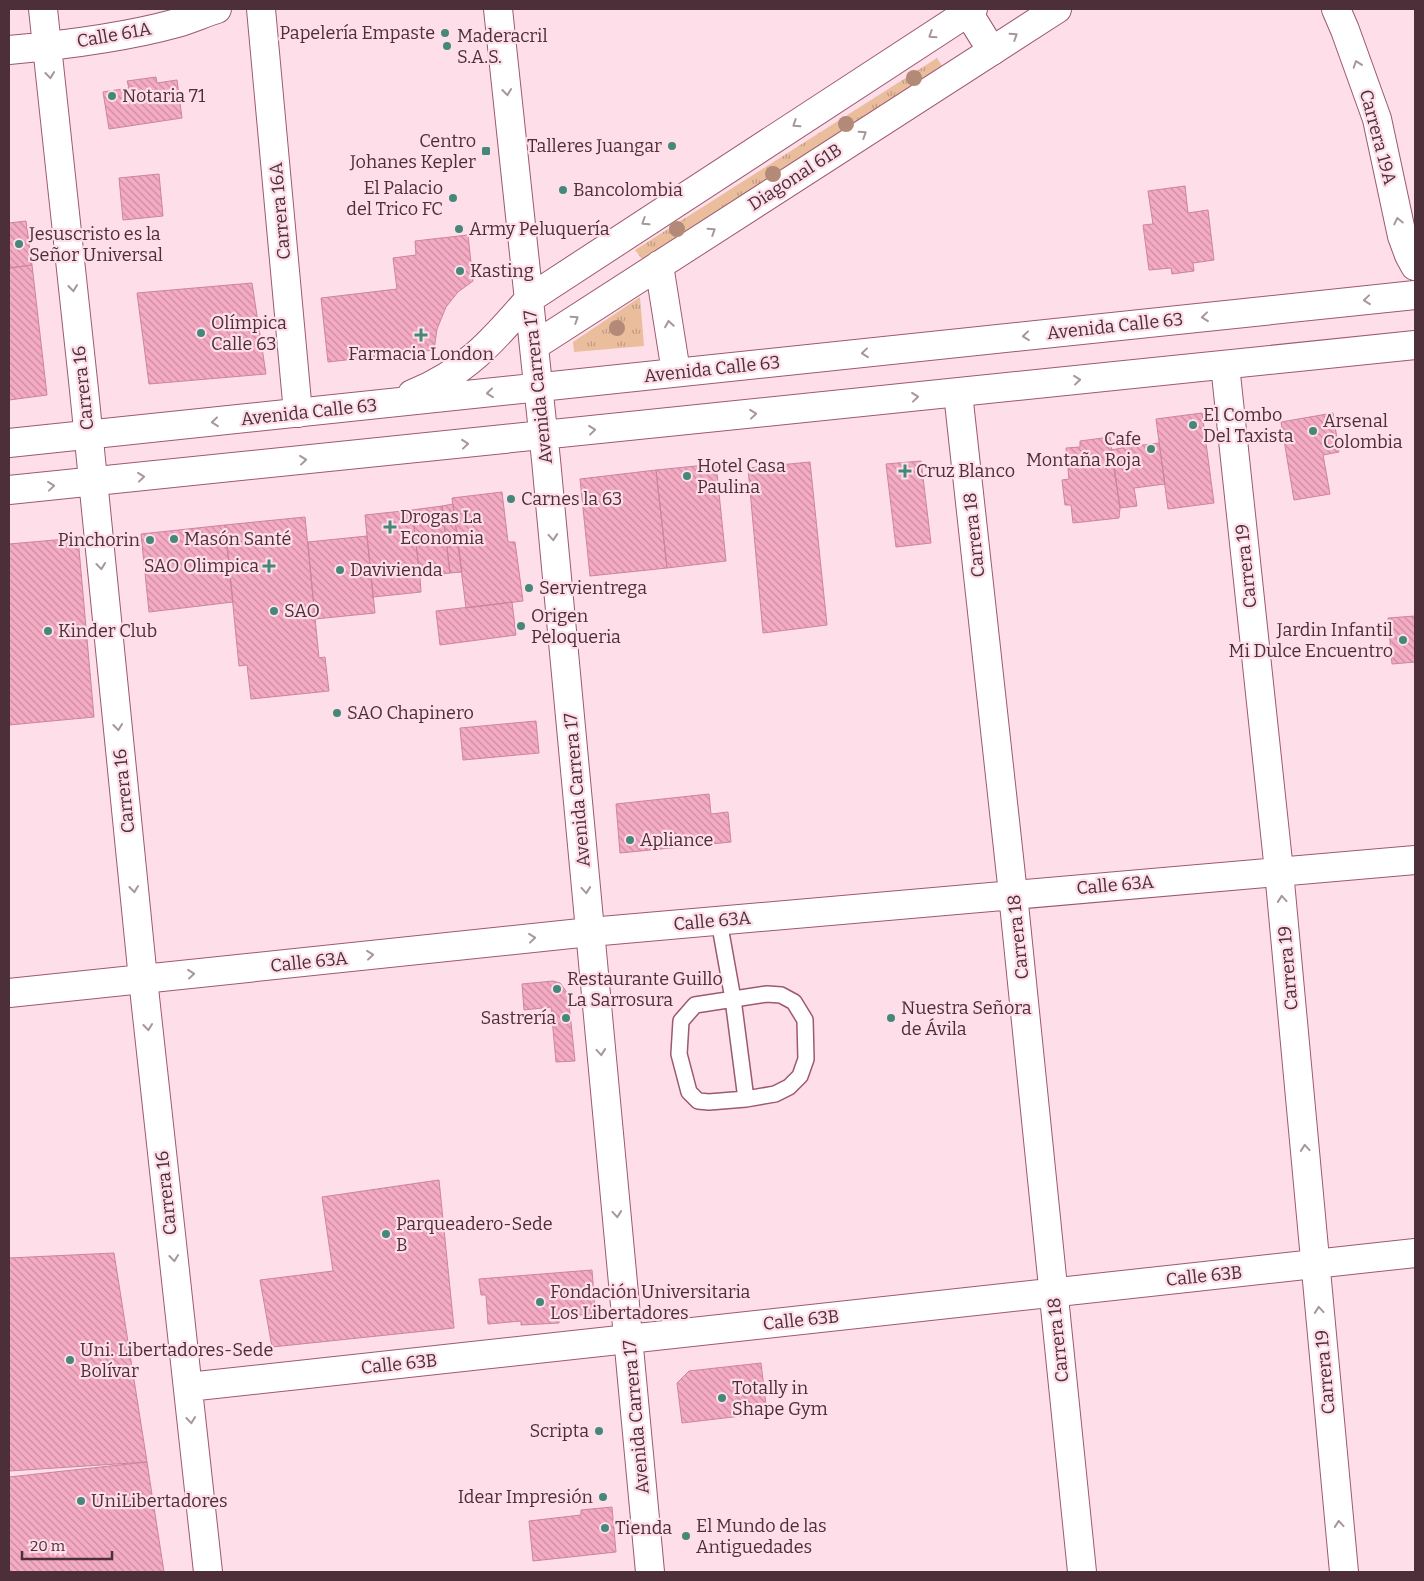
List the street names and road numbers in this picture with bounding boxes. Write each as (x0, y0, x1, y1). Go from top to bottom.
street label: Calle 61A (75, 18, 153, 52)
street label: Carrera 19A (1355, 87, 1401, 187)
street label: Diagonal 61B (744, 139, 846, 215)
street label: Carrera 16A (265, 161, 295, 261)
street label: Avenida Calle 63 (1046, 308, 1184, 344)
street label: Avenida Carrera 17 (519, 309, 557, 465)
street label: Carrera 16 (68, 345, 98, 431)
street label: Avenida Calle 63 (643, 351, 781, 387)
street label: Avenida Calle 63 (240, 394, 378, 430)
street label: Carrera 18 (959, 492, 989, 578)
street label: Carrera 19 (1231, 523, 1261, 609)
street label: Avenida Carrera 17 (559, 712, 595, 868)
street label: Carrera 16 (109, 748, 139, 834)
street label: Calle 63A (1075, 871, 1155, 899)
street label: Carrera 18 (1003, 894, 1033, 980)
street label: Calle 63A (672, 907, 752, 935)
street label: Carrera 19 (1273, 925, 1303, 1011)
street label: Calle 63A (269, 947, 349, 977)
street label: Carrera 16 (151, 1150, 181, 1236)
street label: Calle 63B (1165, 1261, 1243, 1291)
street label: Carrera 18 (1043, 1297, 1073, 1383)
street label: Calle 63B (762, 1305, 840, 1335)
street label: Carrera 19 (1310, 1329, 1340, 1415)
street label: Avenida Carrera 17 (618, 1339, 654, 1495)
street label: Calle 63B (360, 1349, 438, 1379)

